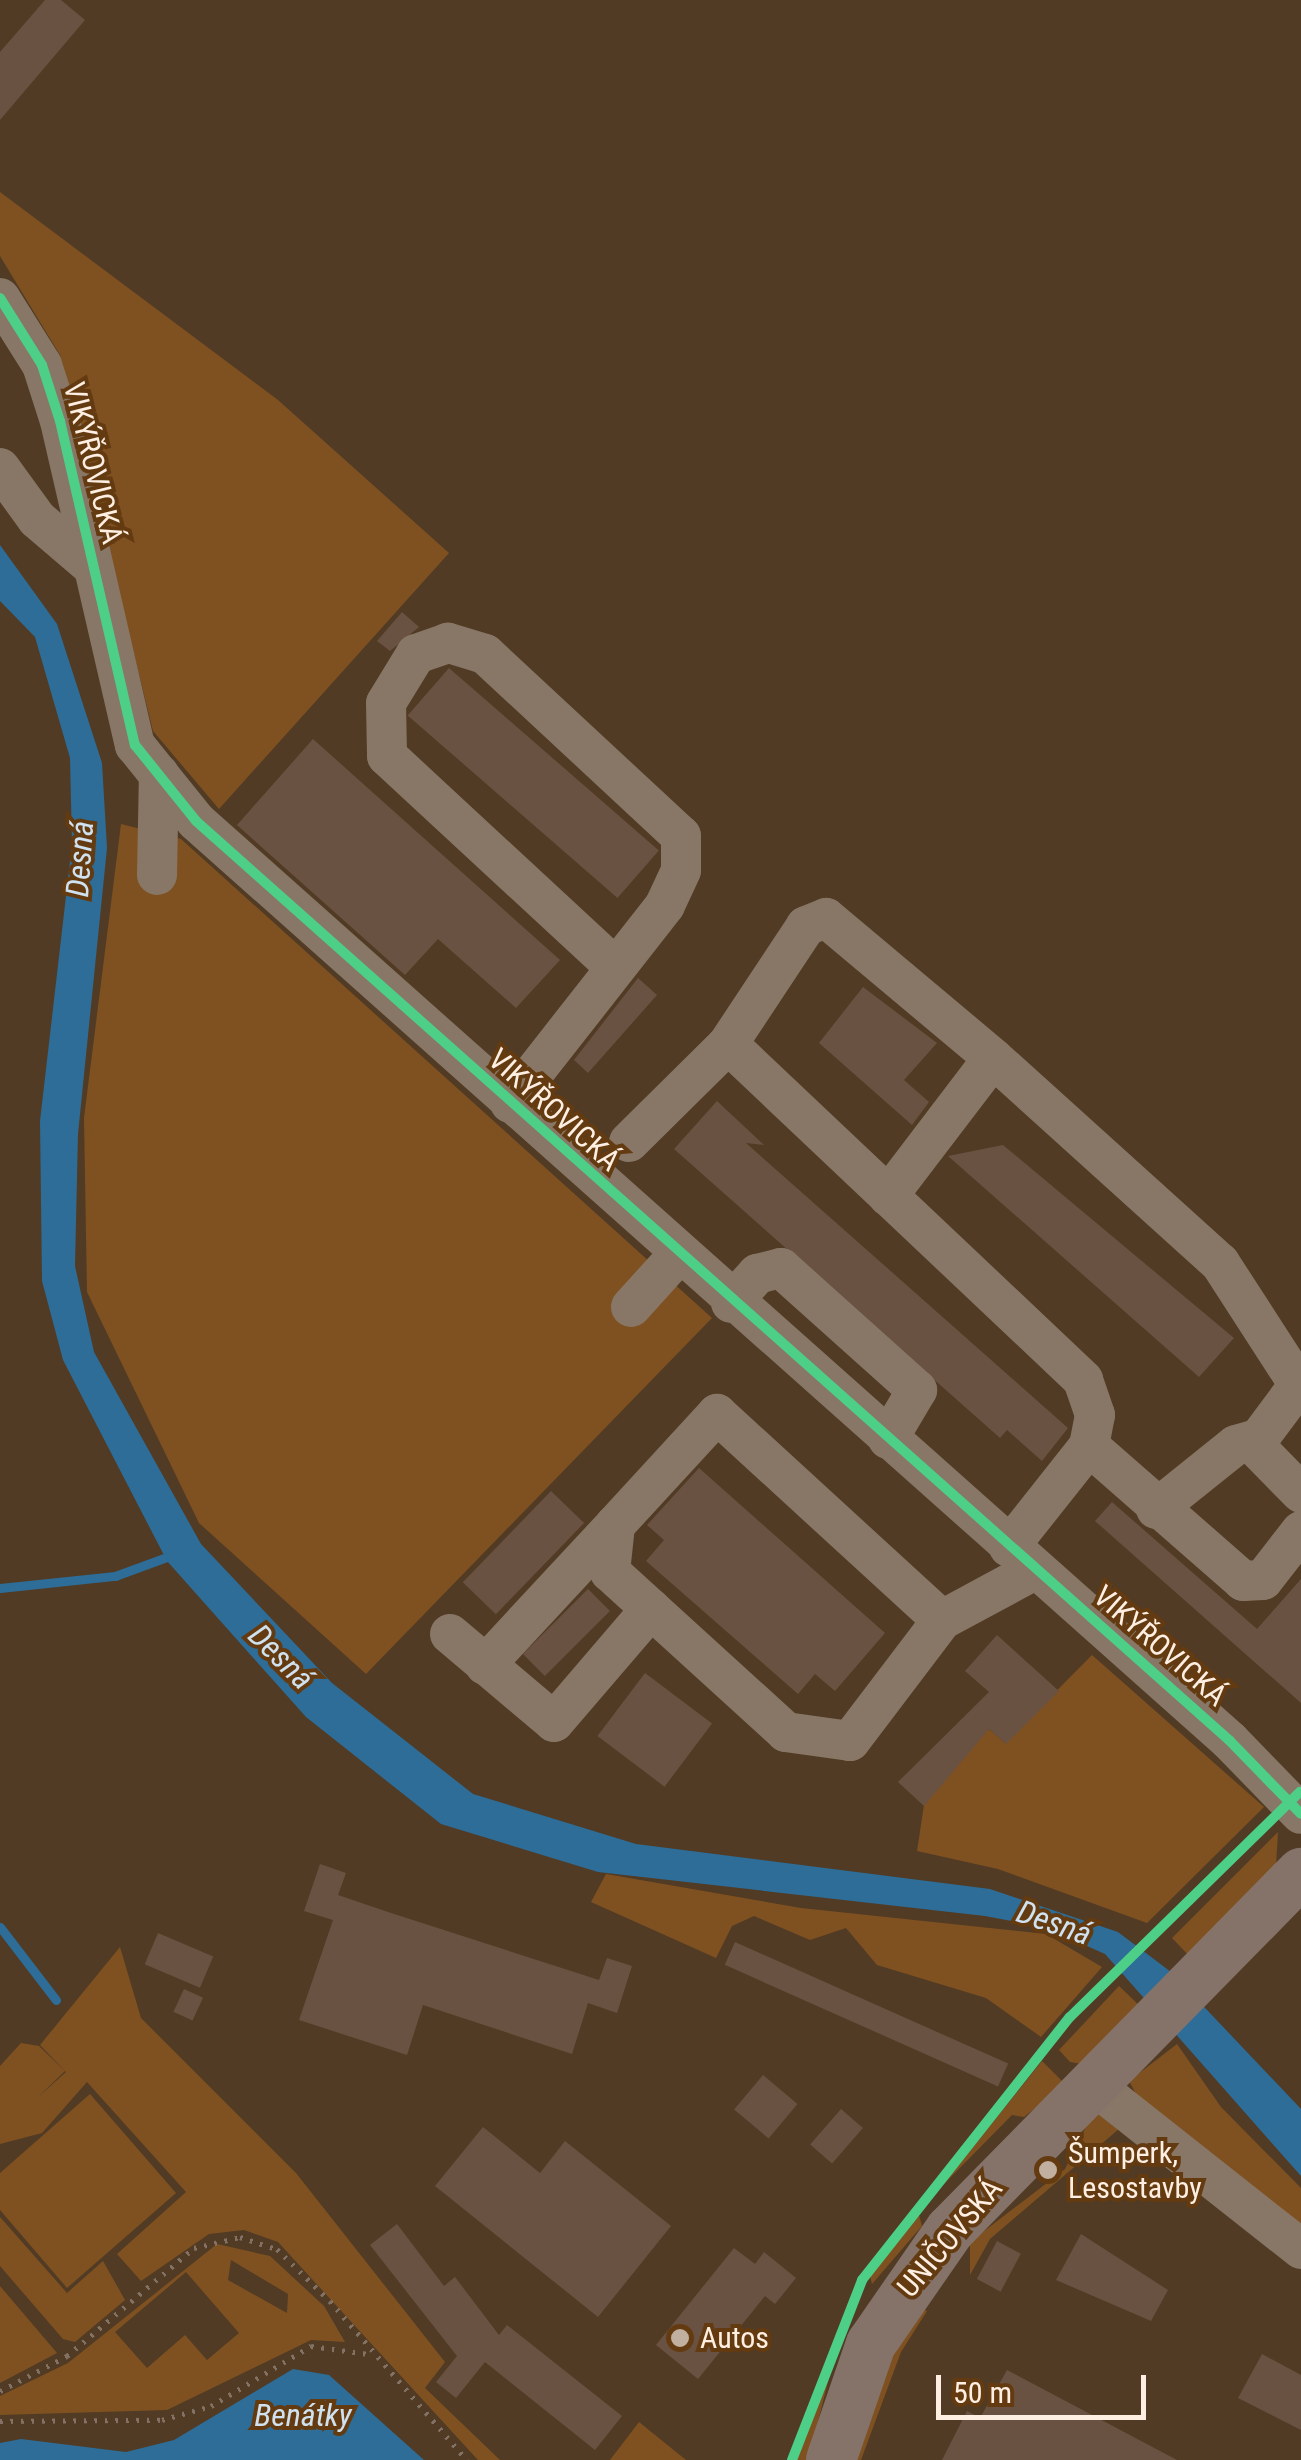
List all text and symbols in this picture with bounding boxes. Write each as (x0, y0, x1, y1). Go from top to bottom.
street label: VIKÝŘOVICKÁ (56, 379, 130, 547)
water label: Desná (58, 820, 102, 898)
street label: VIKÝŘOVICKÁ (481, 1041, 627, 1179)
street label: VIKÝŘOVICKÁ (1086, 1578, 1234, 1714)
water label: Desná (240, 1616, 322, 1698)
water label: Desná (1012, 1892, 1096, 1954)
place label: Šumperk, Lesostavby (1068, 2135, 1202, 2206)
marker: Šumperk, Lesostavby (1037, 2159, 1059, 2181)
street label: UNIČOVSKÁ (890, 2171, 1010, 2305)
place label: Autos (700, 2320, 769, 2356)
marker: Autos (669, 2327, 691, 2349)
scale bar (941, 2355, 1151, 2417)
text: 50 m (953, 2375, 1012, 2410)
water label: Benátky (254, 2396, 352, 2434)

